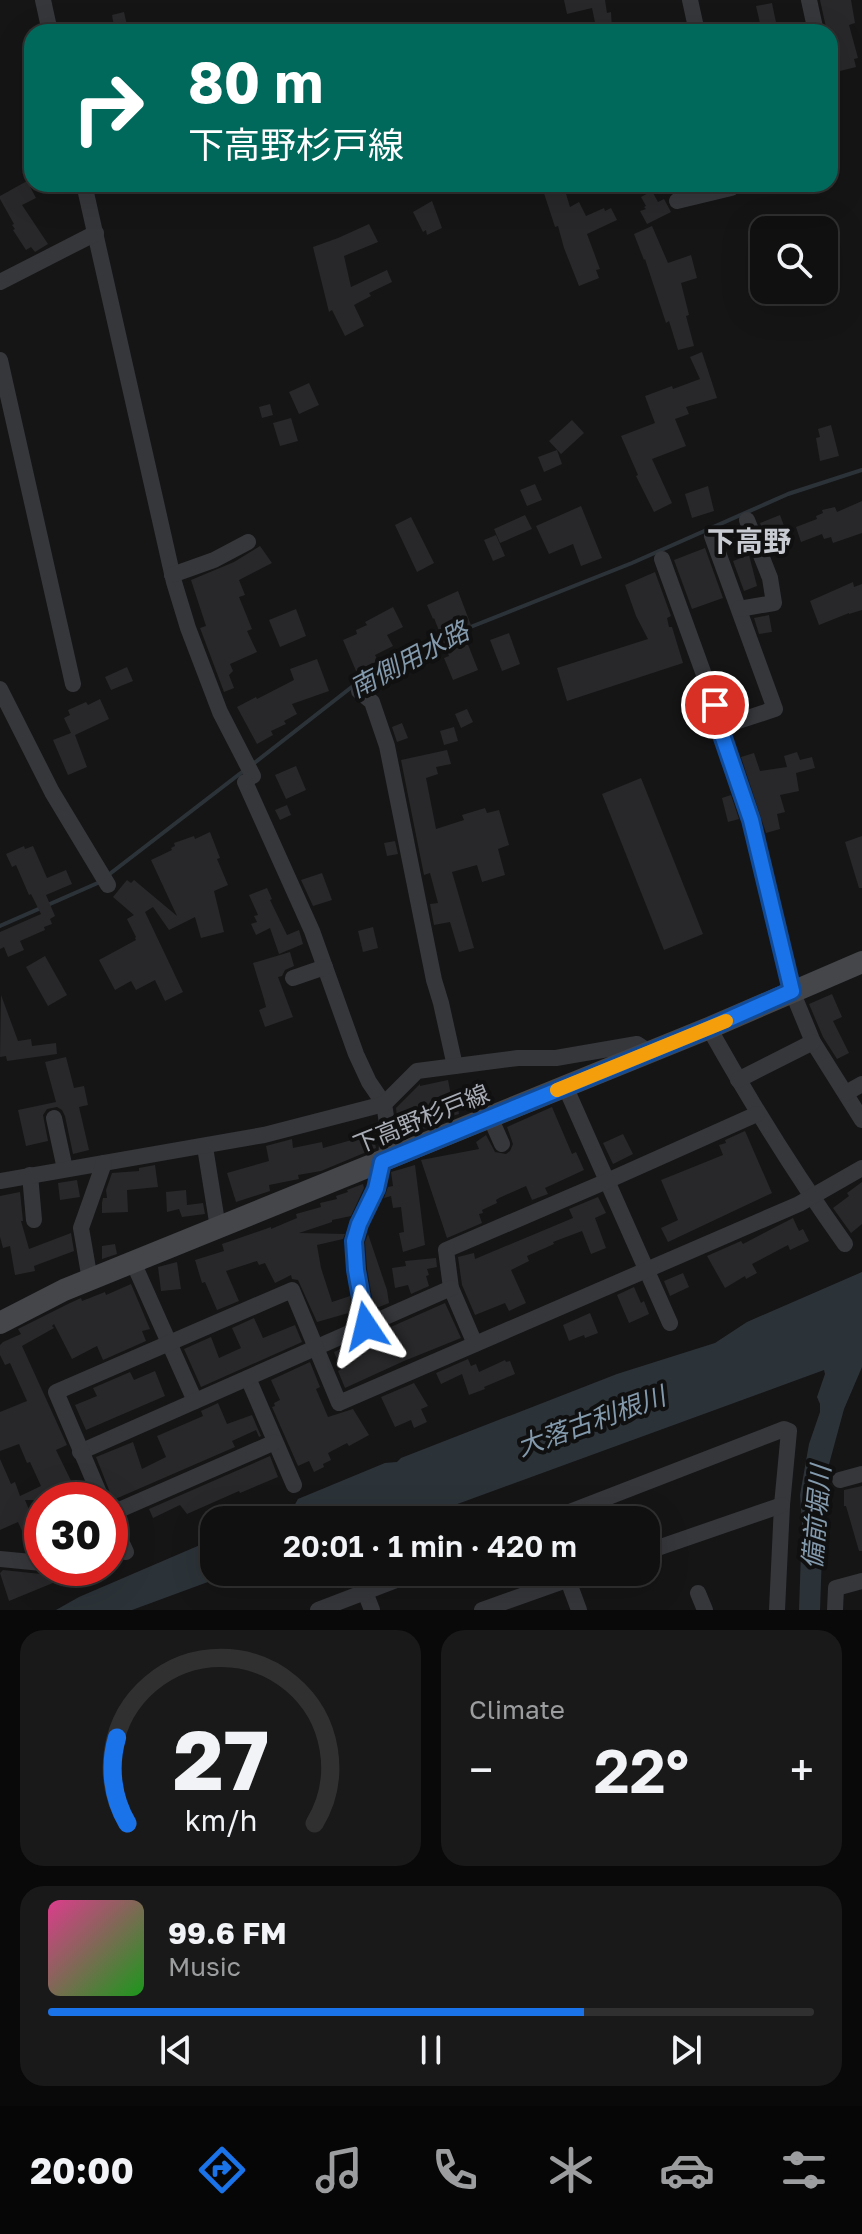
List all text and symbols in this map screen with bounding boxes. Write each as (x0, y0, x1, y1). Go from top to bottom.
text: 80 m (188, 48, 323, 115)
icon: right (56, 56, 160, 160)
text: 下高野杉戸線 (188, 123, 404, 166)
map controls (750, 216, 838, 304)
button: search (750, 216, 838, 304)
district label: 下高野 (707, 524, 791, 557)
water label: 南側用水路 (344, 614, 475, 703)
pin (681, 671, 749, 739)
icon: arrive (693, 683, 737, 727)
street label: 下高野杉戸線 (349, 1078, 493, 1158)
position arrow (324, 1284, 408, 1368)
water label: 大落古利根川 (512, 1379, 672, 1462)
water label: 備前堀川 (796, 1461, 836, 1570)
speed limit sign: 30 (24, 1482, 128, 1586)
text: 20:01 · 1 min · 420 m (283, 1528, 577, 1564)
text: Climate (469, 1694, 565, 1725)
text: 27 (172, 1708, 269, 1808)
text: 22° (594, 1734, 689, 1806)
text: − (469, 1743, 493, 1796)
text: + (790, 1743, 814, 1796)
text: km/h (184, 1803, 257, 1837)
text: 99.6 FM (168, 1915, 287, 1951)
text: Music (168, 1951, 241, 1982)
icon: previous (154, 2028, 198, 2072)
icon: pause (409, 2028, 453, 2072)
icon: next (664, 2028, 708, 2072)
icon: directions (194, 2142, 250, 2198)
icon: music (311, 2142, 367, 2198)
icon: phone (427, 2142, 483, 2198)
icon: climate (543, 2142, 599, 2198)
icon: car (659, 2142, 715, 2198)
icon: filters (776, 2142, 832, 2198)
text: 20:00 (30, 2149, 134, 2192)

